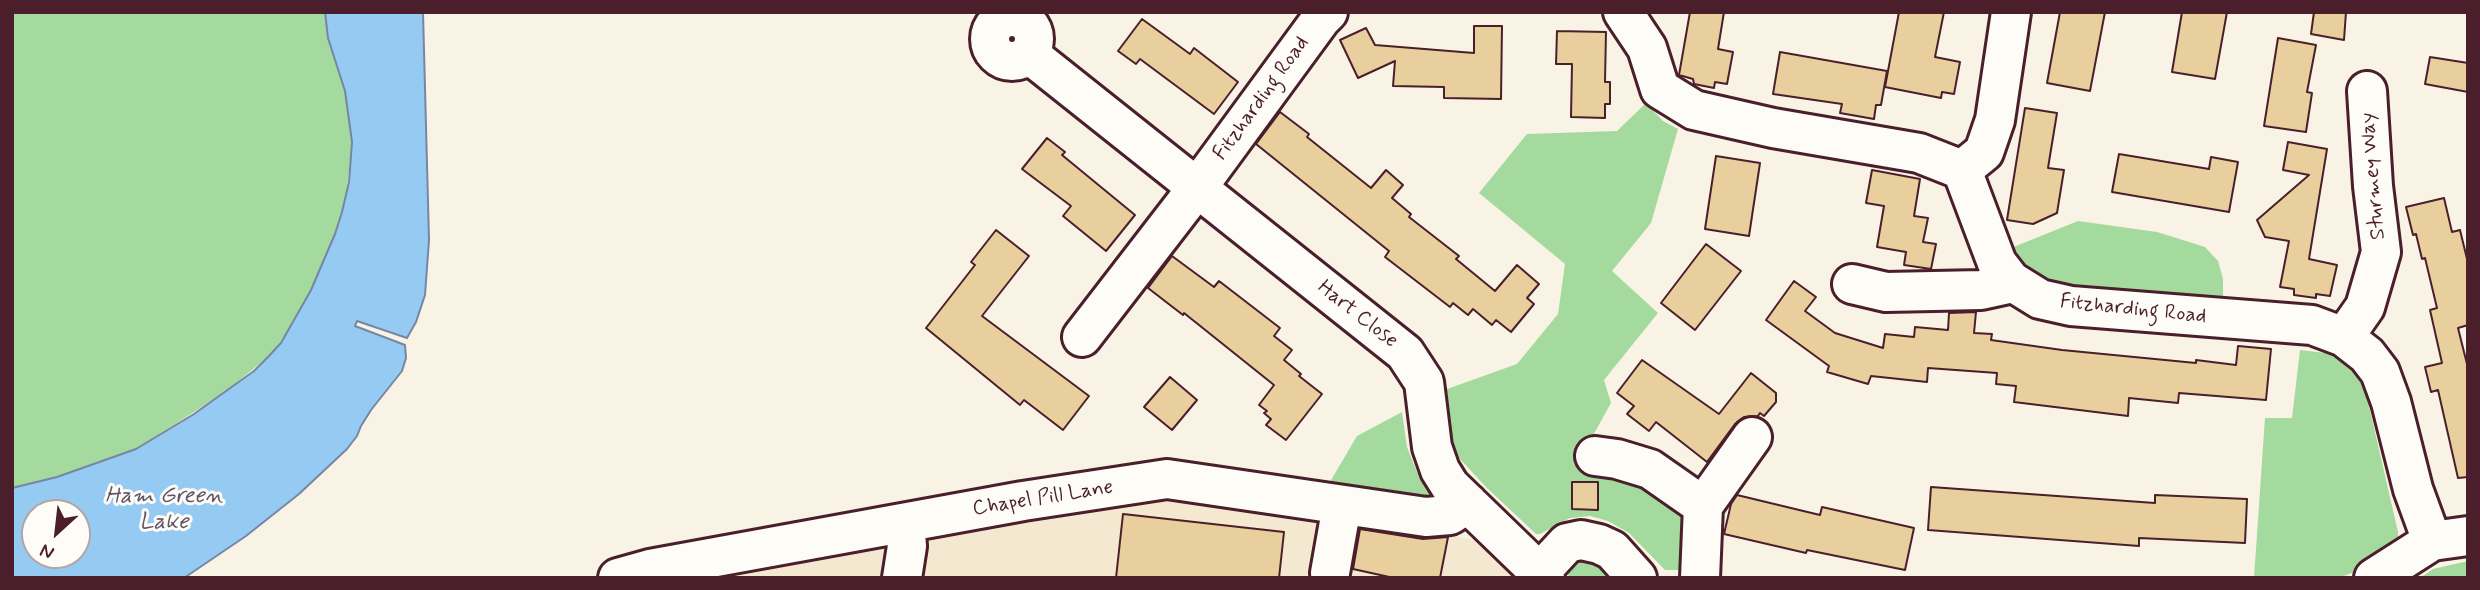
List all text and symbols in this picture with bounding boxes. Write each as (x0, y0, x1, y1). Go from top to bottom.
street label: Fitzharding Road (1209, 32, 1315, 166)
street label: Sturmey Way (2356, 111, 2392, 241)
street label: Hart Close (1312, 276, 1402, 354)
street label: Fitzharding Road (2059, 290, 2207, 330)
street label: Chapel Pill Lane (971, 475, 1115, 523)
water label: Ham Green Lake (105, 483, 223, 537)
north arrow (21, 499, 91, 569)
text: N (36, 537, 58, 565)

